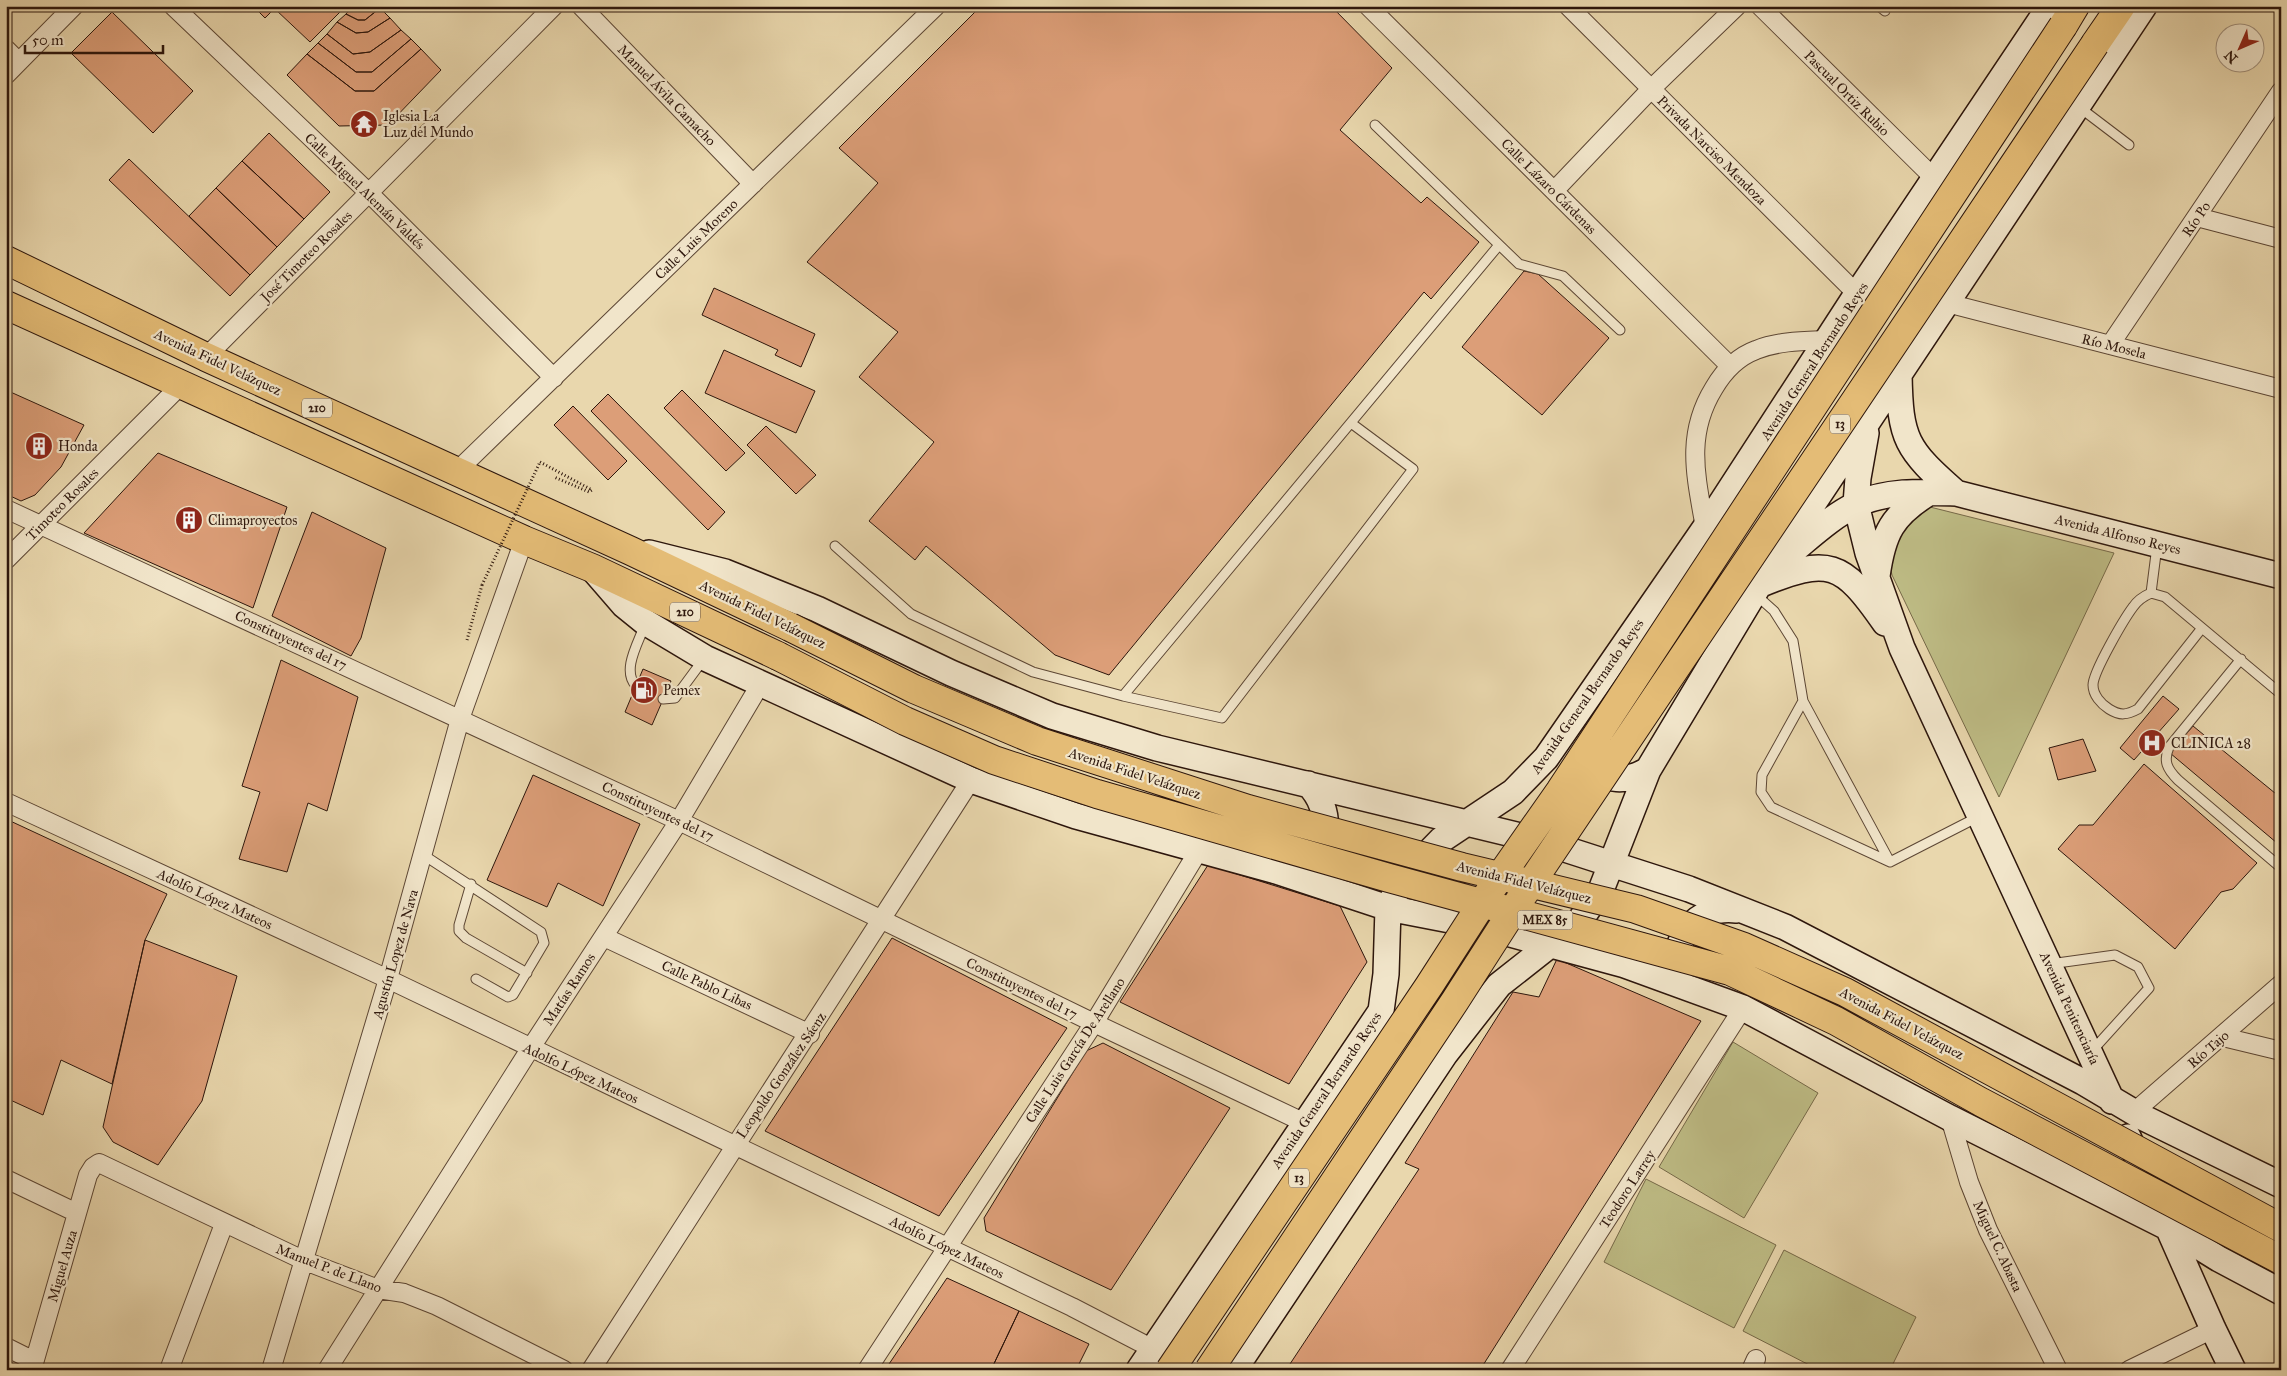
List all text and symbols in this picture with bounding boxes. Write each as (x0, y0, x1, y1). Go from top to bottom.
scale bar (25, 22, 162, 54)
north arrow (2214, 22, 2264, 72)
text: 50 m (32, 31, 64, 49)
street label: Manuel Ávila Camacho (614, 40, 721, 149)
street label: Pascual Ortiz Rubio (1800, 47, 1893, 140)
text: N (2221, 47, 2241, 67)
street label: Privada Narciso Mendoza (1654, 92, 1770, 209)
place label: Iglesia La Luz del Mundo (383, 108, 473, 141)
temple icon: Iglesia La Luz del Mundo (349, 109, 379, 139)
street label: Calle Miguel Alemán Valdés (301, 130, 428, 253)
street label: Calle Lázaro Cárdenas (1497, 135, 1600, 238)
street label: Calle Luis Moreno (651, 195, 741, 283)
street label: Río Po (2179, 199, 2214, 240)
street label: José Timoteo Rosales (256, 207, 356, 308)
street label: Avenida General Bernardo Reyes (1756, 279, 1872, 444)
street label: Avenida Fidel Velázquez (150, 325, 285, 401)
street label: Río Mosela (2080, 330, 2148, 363)
road number: 210 (302, 398, 332, 418)
road number: 13 (1830, 414, 1850, 434)
building icon: Honda (24, 431, 54, 461)
place label: Honda (58, 438, 98, 455)
street label: Timoteo Rosales (22, 464, 102, 544)
building icon: Climaproyectos (174, 505, 204, 535)
street label: Avenida Alfonso Reyes (2052, 510, 2183, 558)
place label: Climaproyectos (208, 512, 297, 529)
street label: Avenida Fidel Velázquez (696, 576, 829, 654)
road number: 210 (670, 602, 700, 622)
street label: Constituyentes del 17 (232, 607, 350, 674)
street label: Avenida General Bernardo Reyes (1527, 616, 1647, 778)
fuel station icon: Pemex (629, 675, 659, 705)
place label: Pemex (663, 682, 701, 699)
hospital icon: CLINICA 28 (2137, 728, 2167, 758)
place label: CLINICA 28 (2171, 735, 2251, 752)
street label: Avenida Fidel Velázquez (1065, 744, 1204, 804)
street label: Constituyentes del 17 (599, 778, 717, 845)
street label: Avenida Fidel Velázquez (1453, 857, 1594, 909)
street label: Adolfo López Mateos (154, 865, 275, 934)
street label: Agustín Lopez de Nava (369, 887, 422, 1022)
road number: MEX 85 (1518, 910, 1572, 930)
street label: Avenida Penitenciaría (2036, 948, 2103, 1067)
street label: Matías Ramos (540, 950, 599, 1029)
street label: Constituyentes del 17 (963, 954, 1080, 1023)
street label: Calle Pablo Libas (659, 957, 755, 1014)
street label: Calle Luis García De Arellano (1022, 974, 1129, 1126)
street label: Avenida Fidel Velázquez (1835, 983, 1967, 1065)
street label: Leopoldo González Sáenz (733, 1008, 830, 1142)
street label: Avenida General Bernardo Reyes (1267, 1009, 1385, 1173)
street label: Río Tajo (2184, 1027, 2232, 1072)
street label: Adolfo López Mateos (520, 1039, 641, 1108)
street label: Teodoro Larrey (1596, 1147, 1659, 1232)
road number: 13 (1289, 1168, 1309, 1188)
street label: Miguel C. Abasta (1969, 1198, 2026, 1295)
street label: Adolfo López Mateos (886, 1212, 1007, 1283)
street label: Miguel Auza (44, 1228, 81, 1304)
street label: Manuel P. de Llano (273, 1240, 384, 1296)

